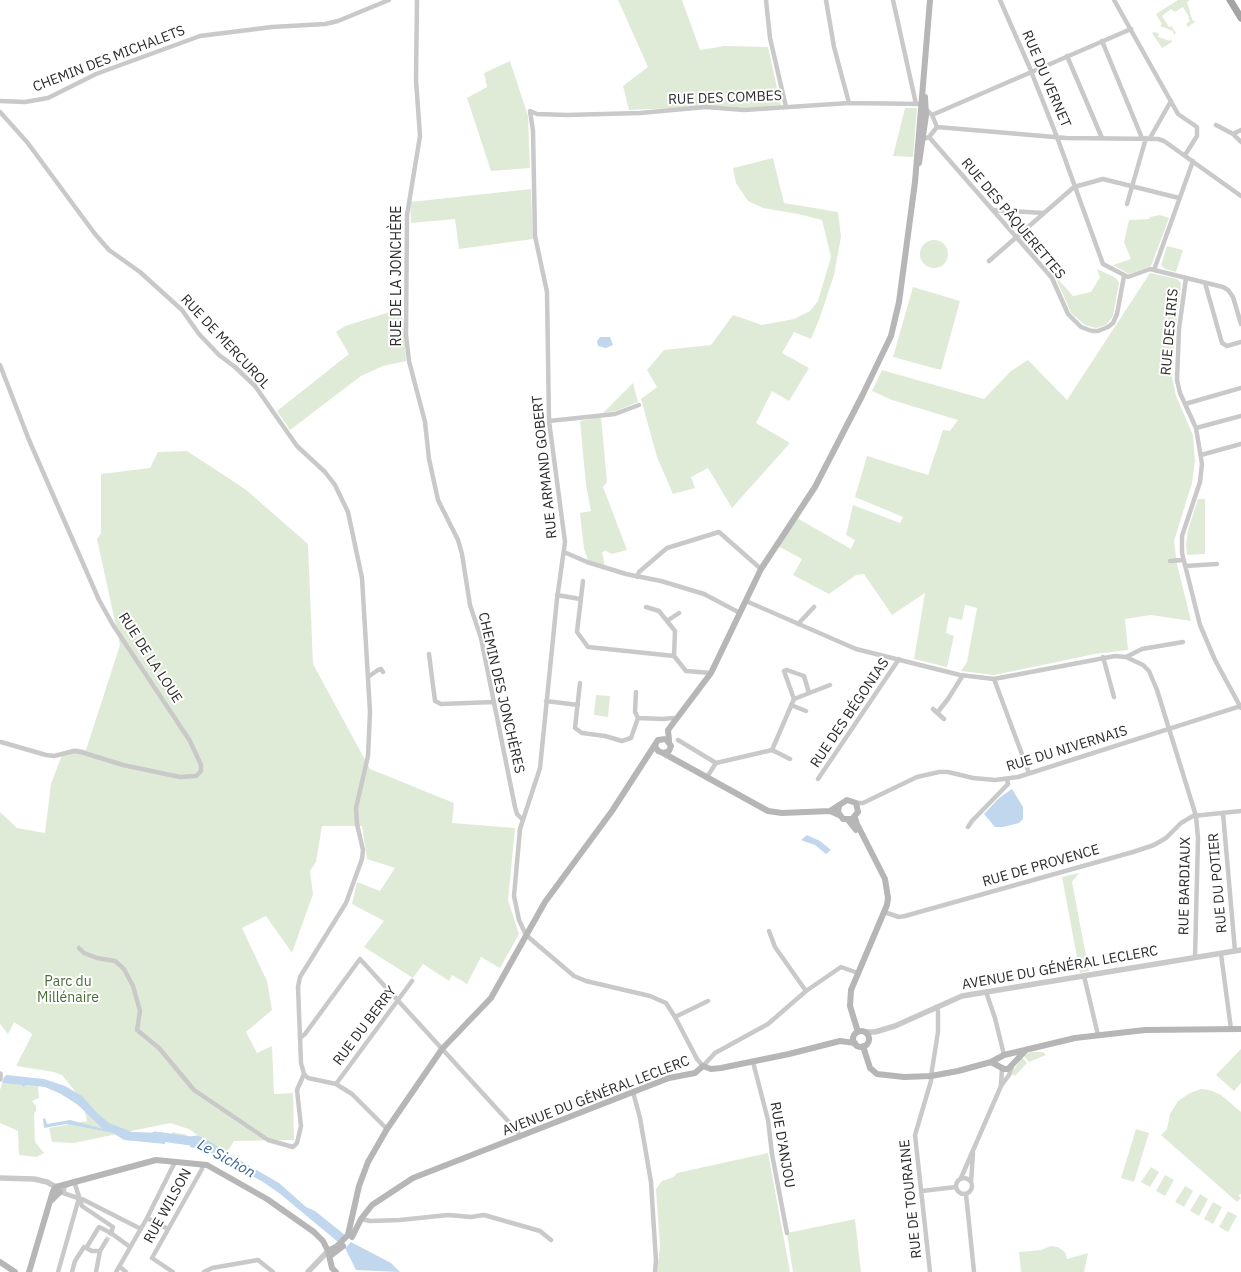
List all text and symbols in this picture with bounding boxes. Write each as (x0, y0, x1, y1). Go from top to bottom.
street label: CHEMIN DES MICHALETS (31, 22, 187, 96)
street label: RUE DU VERNET (1018, 28, 1074, 130)
street label: RUE DES COMBES (668, 88, 782, 108)
street label: RUE DES PÂQUERETTES (957, 155, 1069, 283)
street label: RUE DE LA JONCHÈRE (389, 206, 405, 346)
street label: RUE DES IRIS (1158, 288, 1182, 376)
street label: RUE DE MERCUROL (177, 291, 273, 393)
street label: RUE ARMAND GOBERT (529, 394, 561, 540)
street label: RUE DE LA LOUE (115, 610, 185, 706)
street label: CHEMIN DES JONCHÈRES (474, 611, 528, 775)
street label: RUE DES BÉGONIAS (807, 655, 893, 771)
street label: RUE DU NIVERNAIS (1004, 723, 1130, 775)
street label: RUE DU POTIER (1205, 832, 1231, 934)
street label: RUE BARDIAUX (1176, 837, 1194, 935)
street label: RUE DE PROVENCE (980, 841, 1102, 891)
street label: AVENUE DU GÉNÉRAL LECLERC (961, 942, 1159, 994)
park label: Parc du Millénaire (37, 974, 99, 1006)
street label: RUE DU BERRY (330, 983, 400, 1069)
street label: AVENUE DU GÉNÉRAL LECLERC (500, 1053, 692, 1139)
street label: RUE D'ANJOU (766, 1101, 798, 1189)
water label: Le Sichon (194, 1136, 258, 1182)
street label: RUE DE TOURAINE (896, 1139, 926, 1259)
street label: RUE WILSON (141, 1166, 195, 1246)

